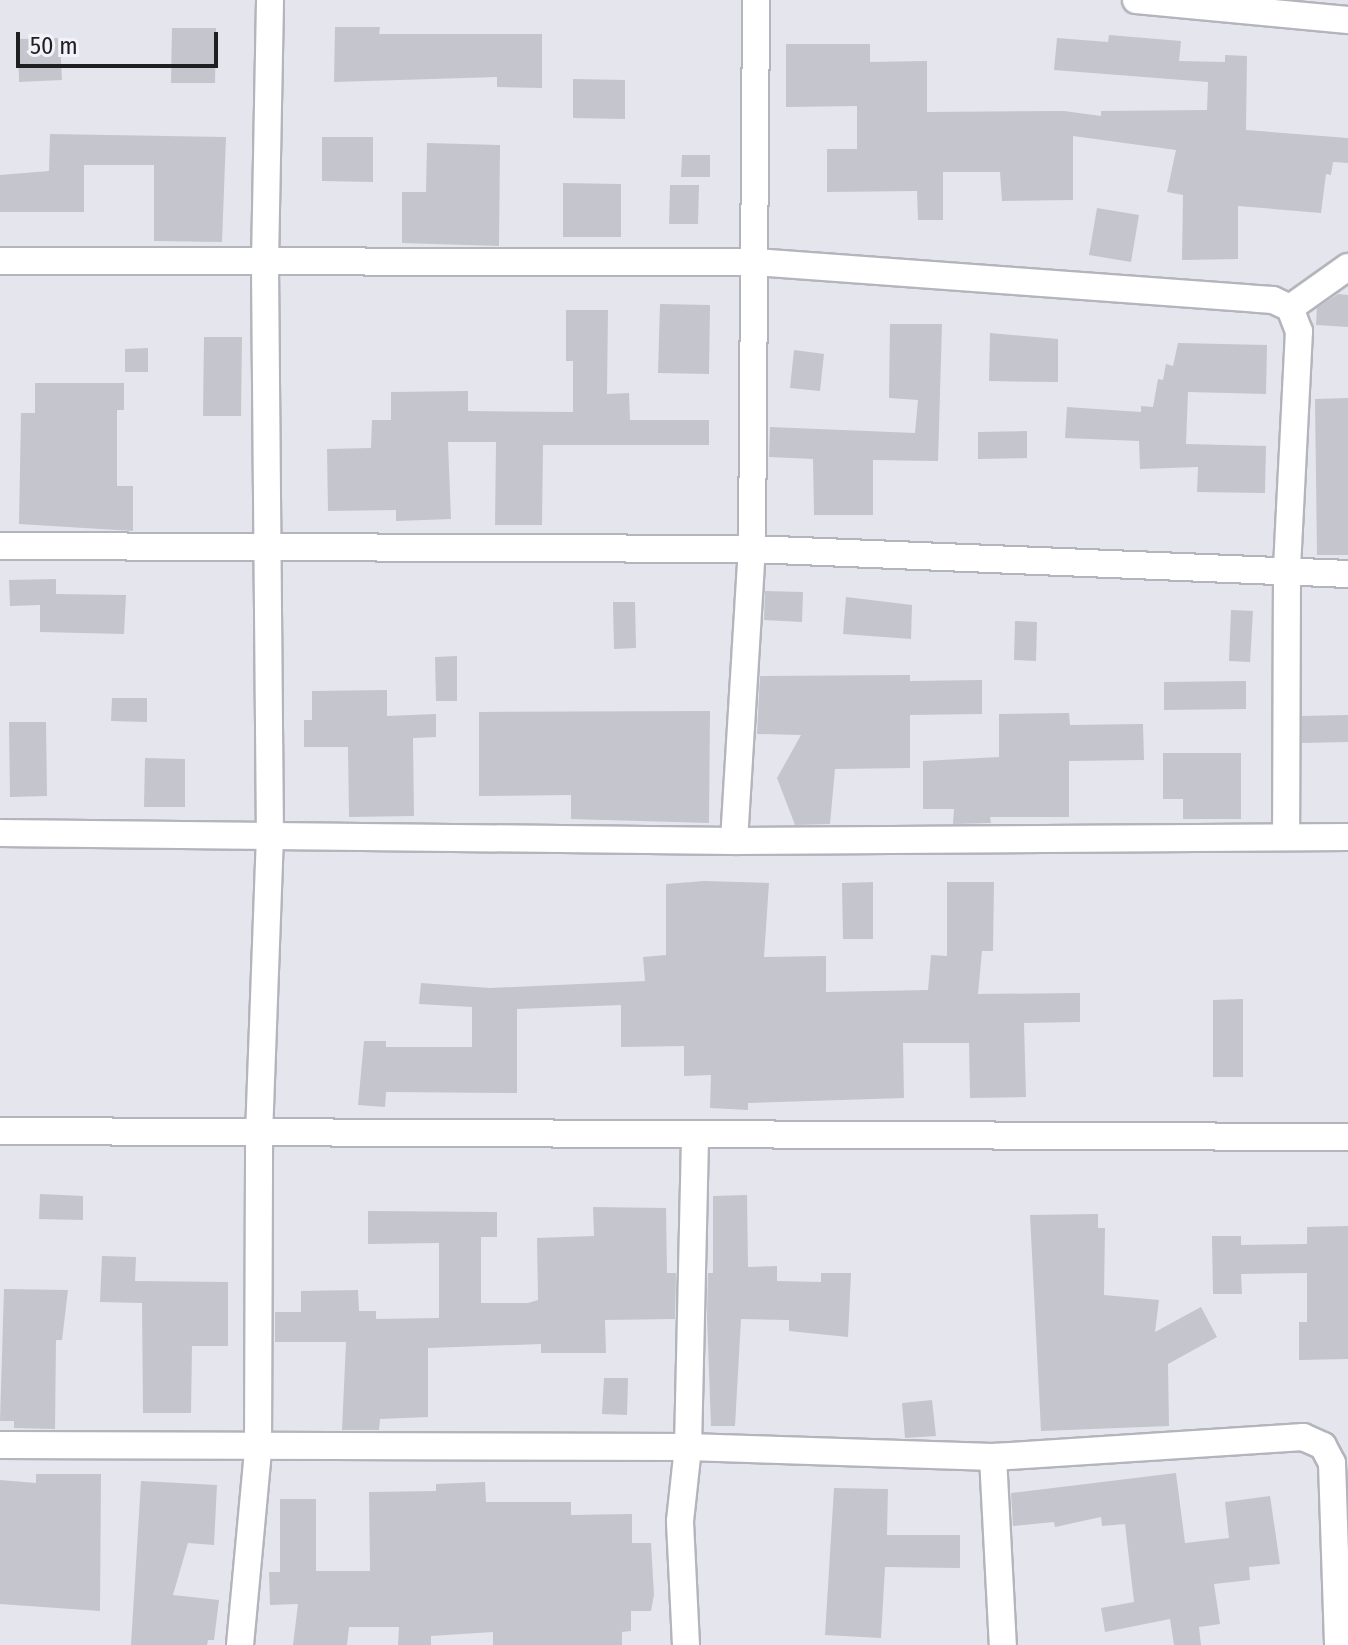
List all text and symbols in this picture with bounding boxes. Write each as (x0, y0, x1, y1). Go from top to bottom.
scale bar (20, 16, 222, 66)
text: 50 m (30, 32, 78, 60)

